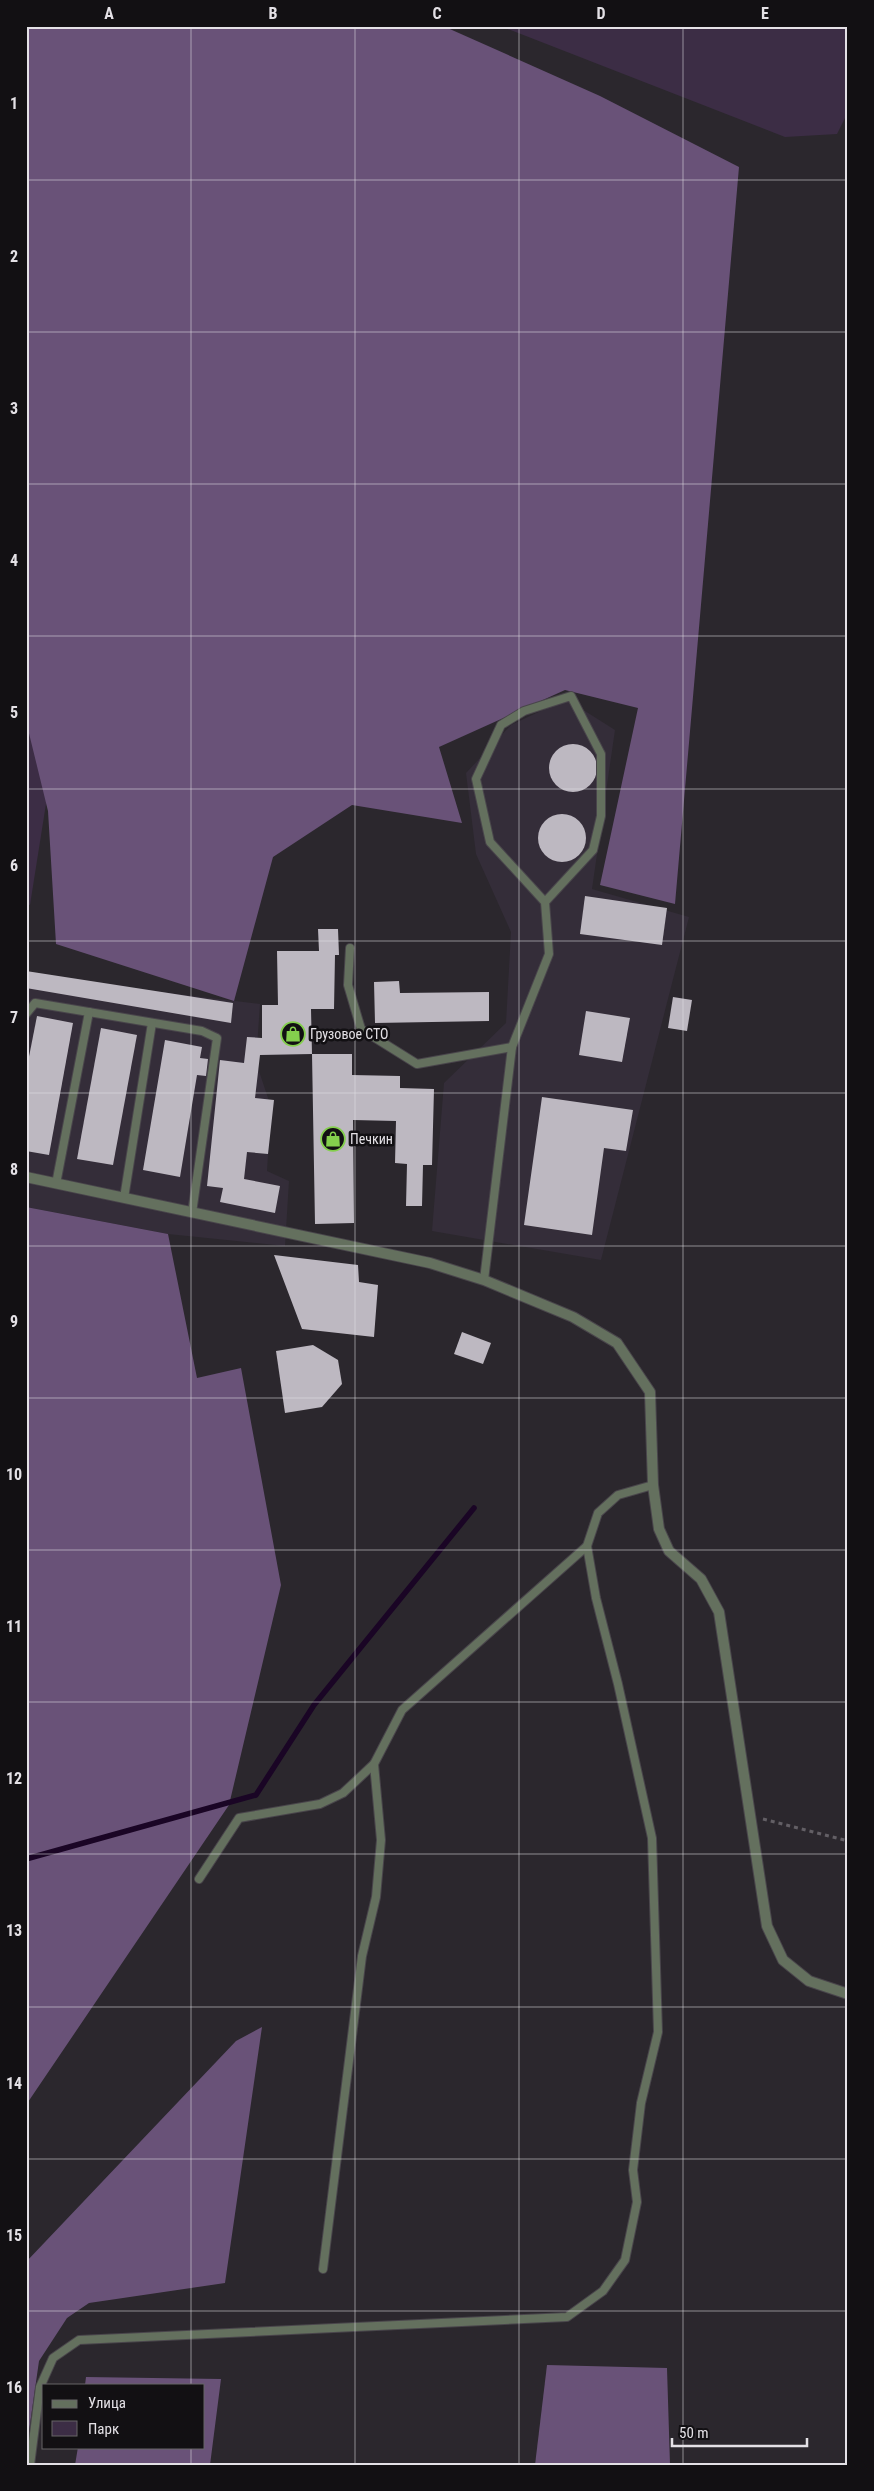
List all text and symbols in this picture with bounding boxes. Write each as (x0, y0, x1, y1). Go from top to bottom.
text: A (104, 4, 114, 23)
text: B (269, 4, 278, 23)
text: C (432, 4, 442, 23)
text: D (596, 4, 606, 23)
text: E (761, 4, 769, 23)
text: 1 (10, 94, 18, 113)
text: 2 (10, 247, 18, 266)
text: 3 (10, 399, 18, 418)
text: 4 (10, 551, 18, 570)
text: 5 (10, 703, 18, 722)
text: 6 (10, 856, 18, 875)
text: 7 (10, 1008, 18, 1027)
shop icon: Грузовое СТО (280, 1021, 306, 1047)
place label: Грузовое СТО (310, 1026, 388, 1042)
shop icon: Печкин (320, 1126, 346, 1152)
place label: Печкин (350, 1131, 393, 1147)
text: 8 (10, 1160, 18, 1179)
text: 9 (10, 1312, 18, 1331)
text: 10 (6, 1465, 22, 1484)
text: 11 (6, 1617, 22, 1636)
text: 12 (6, 1769, 22, 1788)
text: 13 (6, 1921, 22, 1940)
text: 14 (6, 2074, 22, 2093)
text: 15 (6, 2226, 22, 2245)
text: 16 (6, 2378, 22, 2397)
legend (42, 2384, 205, 2448)
text: Улица (88, 2394, 126, 2412)
scale bar (672, 2416, 806, 2448)
text: Парк (88, 2420, 119, 2438)
text: 50 m (679, 2424, 709, 2442)

